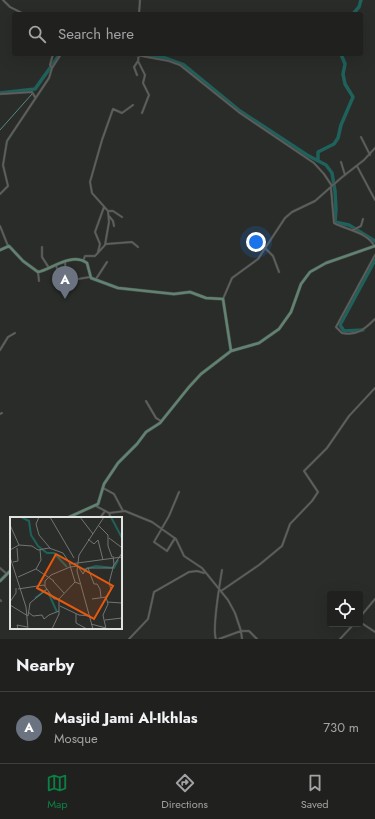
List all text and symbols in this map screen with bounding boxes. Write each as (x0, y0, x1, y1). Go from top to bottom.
search box (12, 12, 363, 56)
icon: search (26, 23, 48, 45)
text: Search here (58, 23, 134, 45)
your location (246, 232, 266, 252)
pin: A (52, 266, 78, 299)
inset map (10, 517, 122, 629)
map controls (327, 591, 363, 627)
button: locate (327, 591, 363, 627)
text: Nearby (16, 653, 74, 677)
text: Masjid Jami Al-Ikhlas (54, 707, 198, 729)
text: A (24, 718, 34, 737)
text: 730 m (323, 718, 359, 737)
text: Mosque (54, 729, 98, 748)
tab: Map (46, 772, 68, 812)
tab: Directions (161, 772, 208, 812)
tab: Saved (301, 772, 329, 812)

